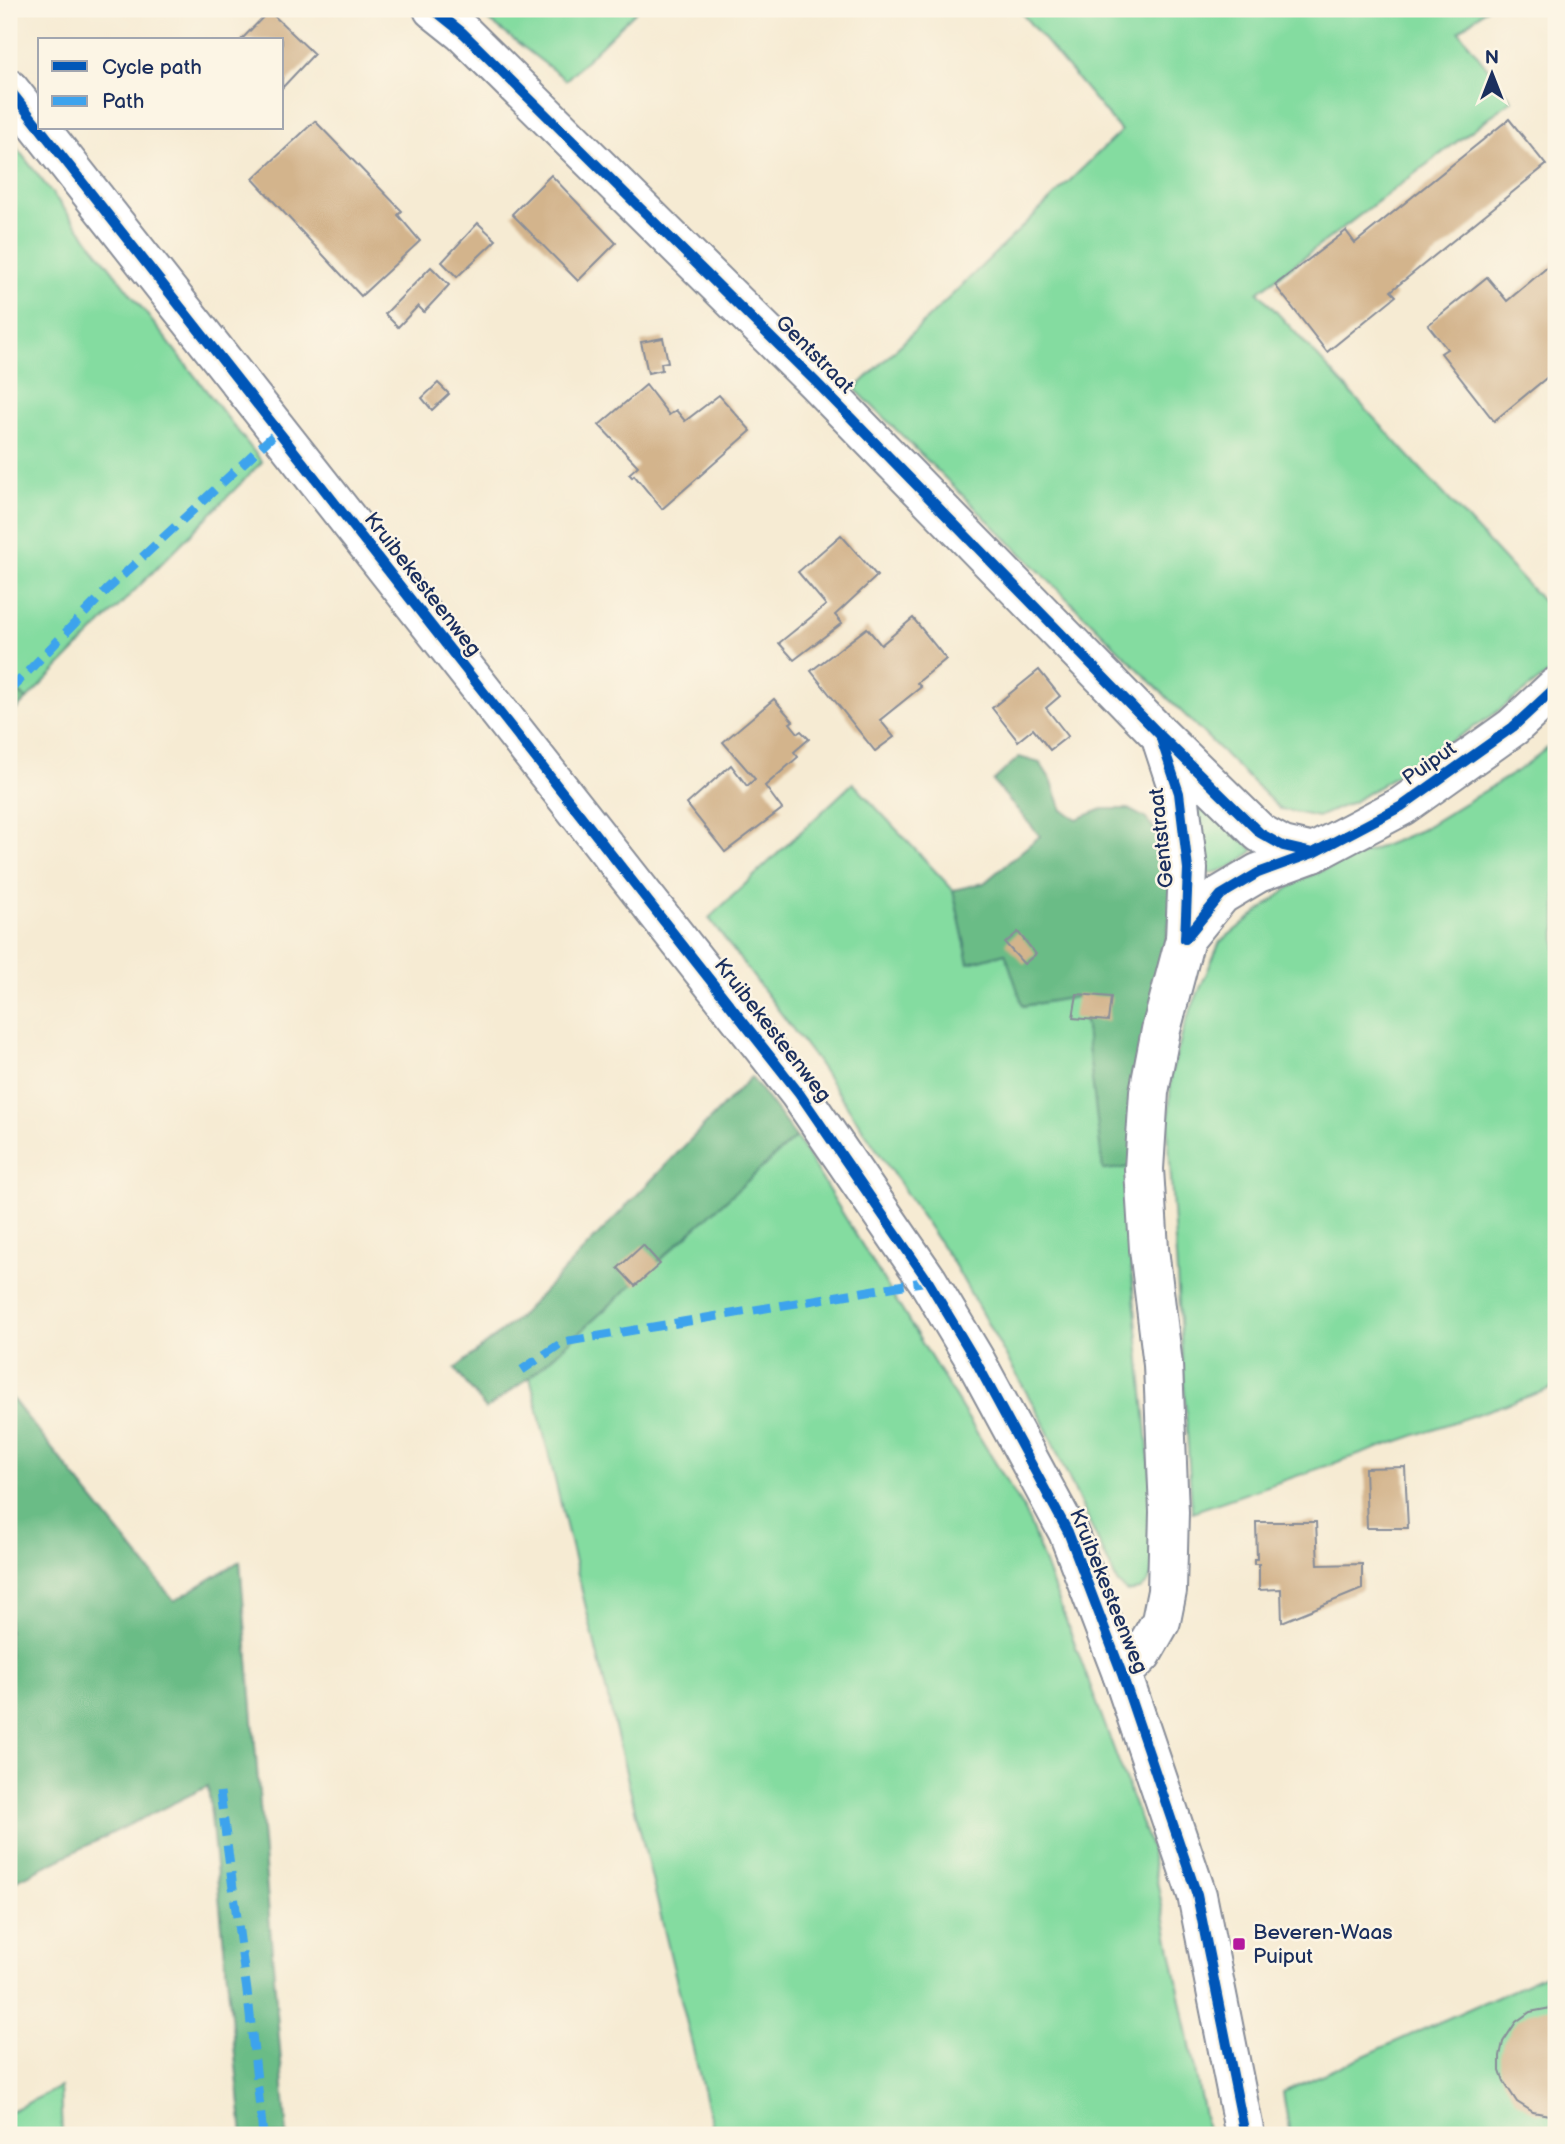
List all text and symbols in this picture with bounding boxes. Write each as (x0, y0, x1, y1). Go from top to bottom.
legend (38, 38, 284, 130)
north arrow (1456, 38, 1526, 108)
text: N (1485, 47, 1499, 70)
text: Cycle path (102, 55, 202, 80)
text: Path (102, 89, 144, 114)
street label: Gentstraat (770, 310, 859, 399)
street label: Kruibekesteenweg (359, 507, 487, 661)
street label: Puiput (1398, 736, 1461, 791)
street label: Gentstraat (1144, 786, 1179, 889)
street label: Kruibekesteenweg (709, 953, 837, 1107)
street label: Kruibekesteenweg (1064, 1505, 1153, 1677)
place label: Beveren-Waas Puiput (1253, 1920, 1393, 1969)
marker: Beveren-Waas Puiput (1231, 1936, 1247, 1952)

